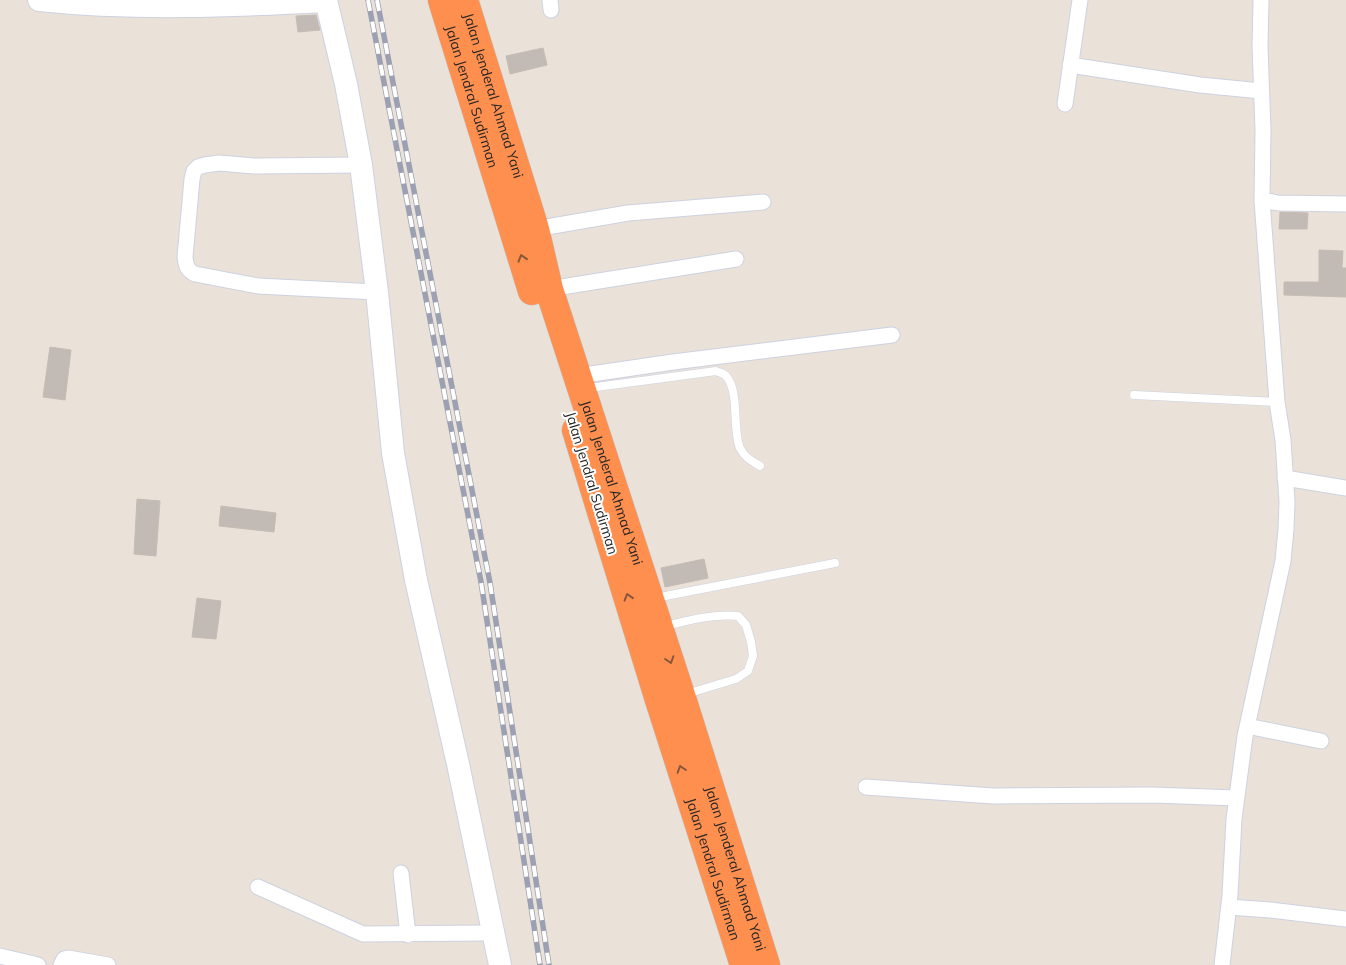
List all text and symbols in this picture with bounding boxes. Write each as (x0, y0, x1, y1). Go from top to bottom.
street label: Jalan Jenderal Ahmad Yani (460, 11, 528, 180)
street label: Jalan Jendral Sudirman (441, 23, 502, 170)
one-way arrow (517, 254, 527, 263)
street label: Jalan Jenderal Ahmad Yani (577, 398, 647, 567)
street label: Jalan Jendral Sudirman (562, 409, 622, 557)
one-way arrow (623, 593, 633, 601)
one-way arrow (664, 655, 674, 663)
one-way arrow (677, 765, 687, 773)
street label: Jalan Jenderal Ahmad Yani (701, 783, 770, 953)
street label: Jalan Jendral Sudirman (682, 796, 744, 942)

